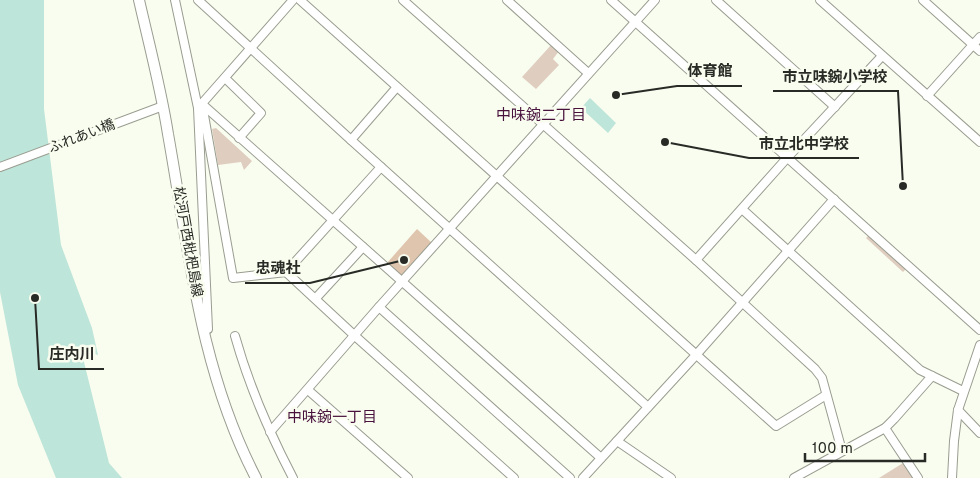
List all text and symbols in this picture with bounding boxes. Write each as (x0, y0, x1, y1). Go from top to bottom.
callout: 体育館 (677, 56, 742, 86)
callout: 市立味鋺小学校 (773, 61, 898, 91)
text: 体育館 (687, 63, 733, 82)
text: 市立味鋺小学校 (782, 69, 888, 88)
district label: 中味鋺二丁目 (496, 107, 586, 126)
street label: ふれあい橋 (46, 117, 118, 157)
callout: 市立北中学校 (749, 128, 859, 158)
text: 市立北中学校 (759, 136, 849, 155)
street label: 松河戸西枇杷島線 (169, 185, 206, 299)
callout: 忠魂社 (245, 253, 310, 283)
text: 忠魂社 (255, 259, 301, 279)
callout: 庄内川 (39, 339, 104, 369)
text: 庄内川 (49, 346, 95, 365)
district label: 中味鋺一丁目 (287, 409, 377, 428)
scale bar (805, 430, 925, 462)
text: 100 m (812, 440, 853, 459)

